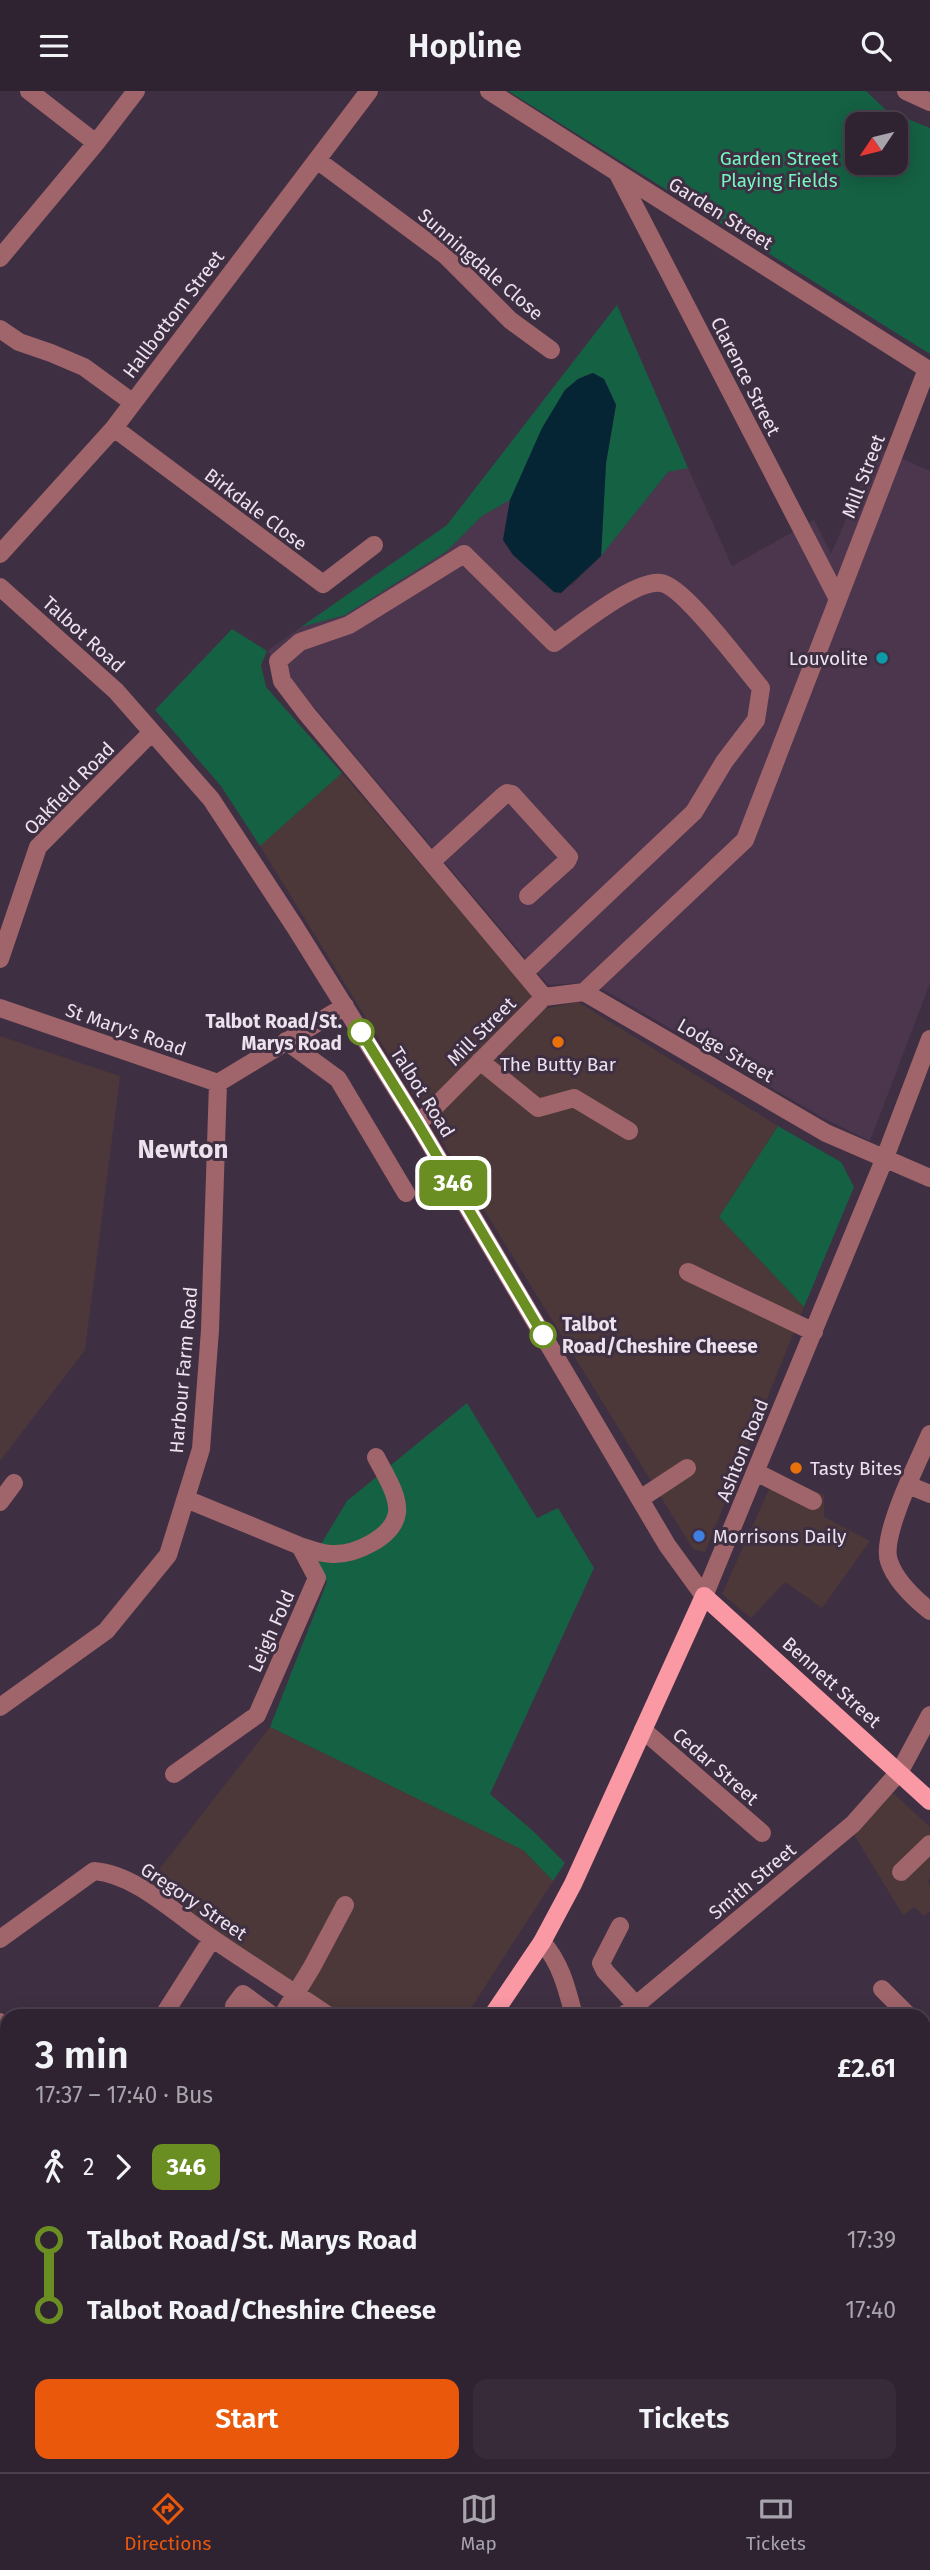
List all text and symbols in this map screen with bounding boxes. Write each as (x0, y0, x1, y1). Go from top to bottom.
icon: menu (35, 27, 73, 65)
text: Hopline (408, 27, 522, 65)
icon: search (857, 27, 895, 65)
north arrow (845, 112, 908, 175)
map controls (845, 112, 908, 175)
park label: Garden Street Playing Fields (720, 147, 838, 192)
street label: Garden Street (664, 172, 777, 255)
street label: Sunningdale Close (413, 204, 548, 325)
street label: Hallbottom Street (118, 246, 229, 383)
street label: Clarence Street (706, 313, 785, 440)
street label: Mill Street (837, 431, 890, 521)
street label: Birkdale Close (200, 463, 312, 555)
street label: Talbot Road (38, 591, 130, 677)
place label: Louvolite (789, 647, 868, 670)
marker: Louvolite (874, 650, 890, 666)
street label: Oakfield Road (19, 737, 119, 839)
street label: Mill Street (442, 992, 521, 1071)
street label: St Mary's Road (63, 998, 189, 1061)
place label: Talbot Road/St. Marys Road (206, 1010, 342, 1055)
street label: Lodge Street (673, 1013, 778, 1087)
marker: Talbot Road/St. Marys Road (348, 1019, 374, 1045)
marker: The Butty Bar (550, 1034, 566, 1050)
street label: Talbot Road (386, 1043, 460, 1142)
place label: The Butty Bar (500, 1053, 617, 1076)
district label: Newton (138, 1134, 228, 1165)
line badge: 346 (413, 1160, 493, 1206)
text: 346 (433, 1169, 473, 1197)
street label: Harbour Farm Road (165, 1286, 202, 1454)
place label: Talbot Road/Cheshire Cheese (562, 1313, 758, 1358)
marker: Talbot Road/Cheshire Cheese (530, 1322, 556, 1348)
street label: Ashton Road (711, 1396, 773, 1505)
place label: Tasty Bites (810, 1457, 902, 1480)
marker: Tasty Bites (788, 1460, 804, 1476)
place label: Morrisons Daily (713, 1525, 847, 1548)
marker: Morrisons Daily (691, 1528, 707, 1544)
street label: Leigh Fold (243, 1587, 300, 1676)
street label: Bennett Street (778, 1632, 886, 1733)
street label: Cedar Street (668, 1723, 763, 1810)
street label: Smith Street (704, 1838, 801, 1924)
street label: Gregory Street (136, 1857, 251, 1945)
text: 3 min (35, 2032, 129, 2078)
text: £2.61 (837, 2053, 896, 2084)
text: 17:37 – 17:40 · Bus (35, 2081, 213, 2109)
icon: walk (35, 2148, 73, 2186)
icon: forward (104, 2148, 142, 2186)
text: 2 (83, 2153, 94, 2181)
text: 346 (166, 2153, 206, 2181)
text: Talbot Road/St. Marys Road (87, 2225, 417, 2256)
text: 17:39 (847, 2226, 896, 2254)
text: Talbot Road/Cheshire Cheese (87, 2295, 436, 2326)
text: 17:40 (845, 2296, 896, 2324)
button: Start (35, 2379, 459, 2459)
button: Tickets (473, 2379, 896, 2459)
tab: Directions (124, 2490, 211, 2555)
tab: Map (460, 2490, 498, 2555)
tab: Tickets (746, 2490, 806, 2555)

